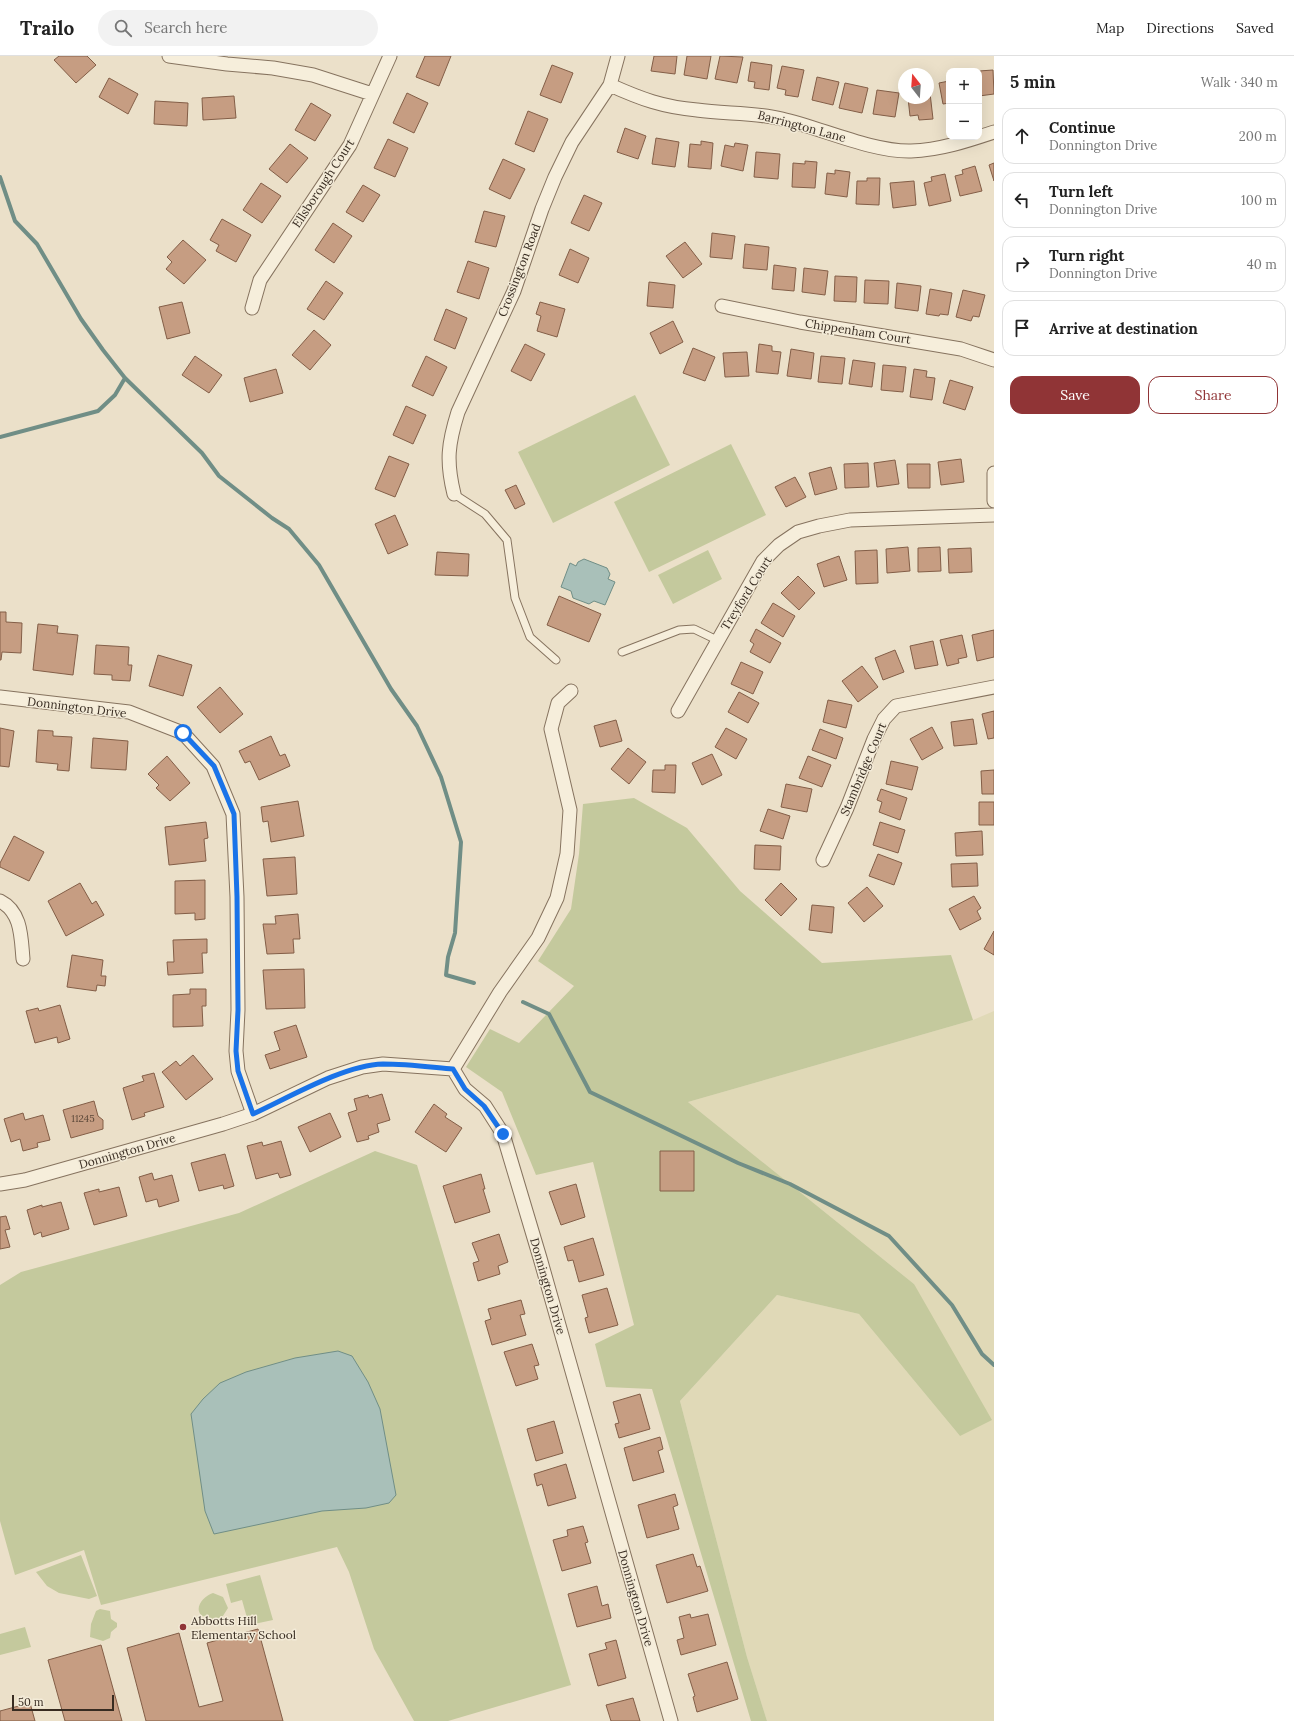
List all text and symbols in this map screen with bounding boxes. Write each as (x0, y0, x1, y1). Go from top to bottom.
search box (98, 10, 378, 46)
text: Trailo (20, 16, 74, 40)
icon: search (112, 17, 134, 39)
text: Search here (144, 18, 227, 37)
text: Map (1096, 19, 1124, 37)
text: Directions (1146, 19, 1214, 37)
text: Saved (1236, 19, 1274, 37)
north arrow (898, 68, 934, 104)
map controls (946, 68, 982, 140)
button: + (946, 68, 982, 104)
text: 5 min (1010, 71, 1056, 93)
text: Walk · 340 m (1201, 74, 1278, 91)
button: − (946, 104, 982, 140)
street label: Barrington Lane (756, 107, 848, 145)
text: Continue (1049, 118, 1115, 137)
icon: ahead (1011, 125, 1033, 147)
text: 200 m (1239, 128, 1277, 145)
street label: Ellsborough Court (289, 136, 357, 230)
text: Donnington Drive (1049, 137, 1157, 154)
text: Turn left (1049, 182, 1113, 201)
icon: left (1011, 189, 1033, 211)
text: 100 m (1241, 192, 1277, 209)
text: Donnington Drive (1049, 201, 1157, 218)
street label: Crossington Road (494, 221, 544, 319)
text: Turn right (1049, 246, 1125, 265)
icon: right (1011, 253, 1033, 275)
text: 40 m (1247, 256, 1277, 273)
text: Donnington Drive (1049, 265, 1157, 282)
street label: Chippenham Court (804, 315, 912, 347)
icon: arrive (1011, 317, 1033, 339)
text: Arrive at destination (1049, 319, 1198, 338)
button: Save (1010, 376, 1140, 414)
button: Share (1148, 376, 1278, 414)
street label: Treyford Court (717, 553, 775, 633)
street label: Donnington Drive (26, 693, 128, 721)
street label: Stambridge Court (837, 720, 890, 818)
route start (174, 724, 192, 742)
house number: 11245 (71, 1112, 95, 1125)
route end (494, 1125, 512, 1143)
street label: Donnington Drive (77, 1130, 178, 1172)
street label: Donnington Drive (527, 1236, 569, 1337)
street label: Donnington Drive (615, 1548, 657, 1649)
place label: Abbotts Hill Elementary School (190, 1613, 296, 1642)
marker: Abbotts Hill Elementary School (178, 1622, 188, 1632)
scale bar (12, 1693, 114, 1712)
text: 50 m (18, 1695, 44, 1709)

